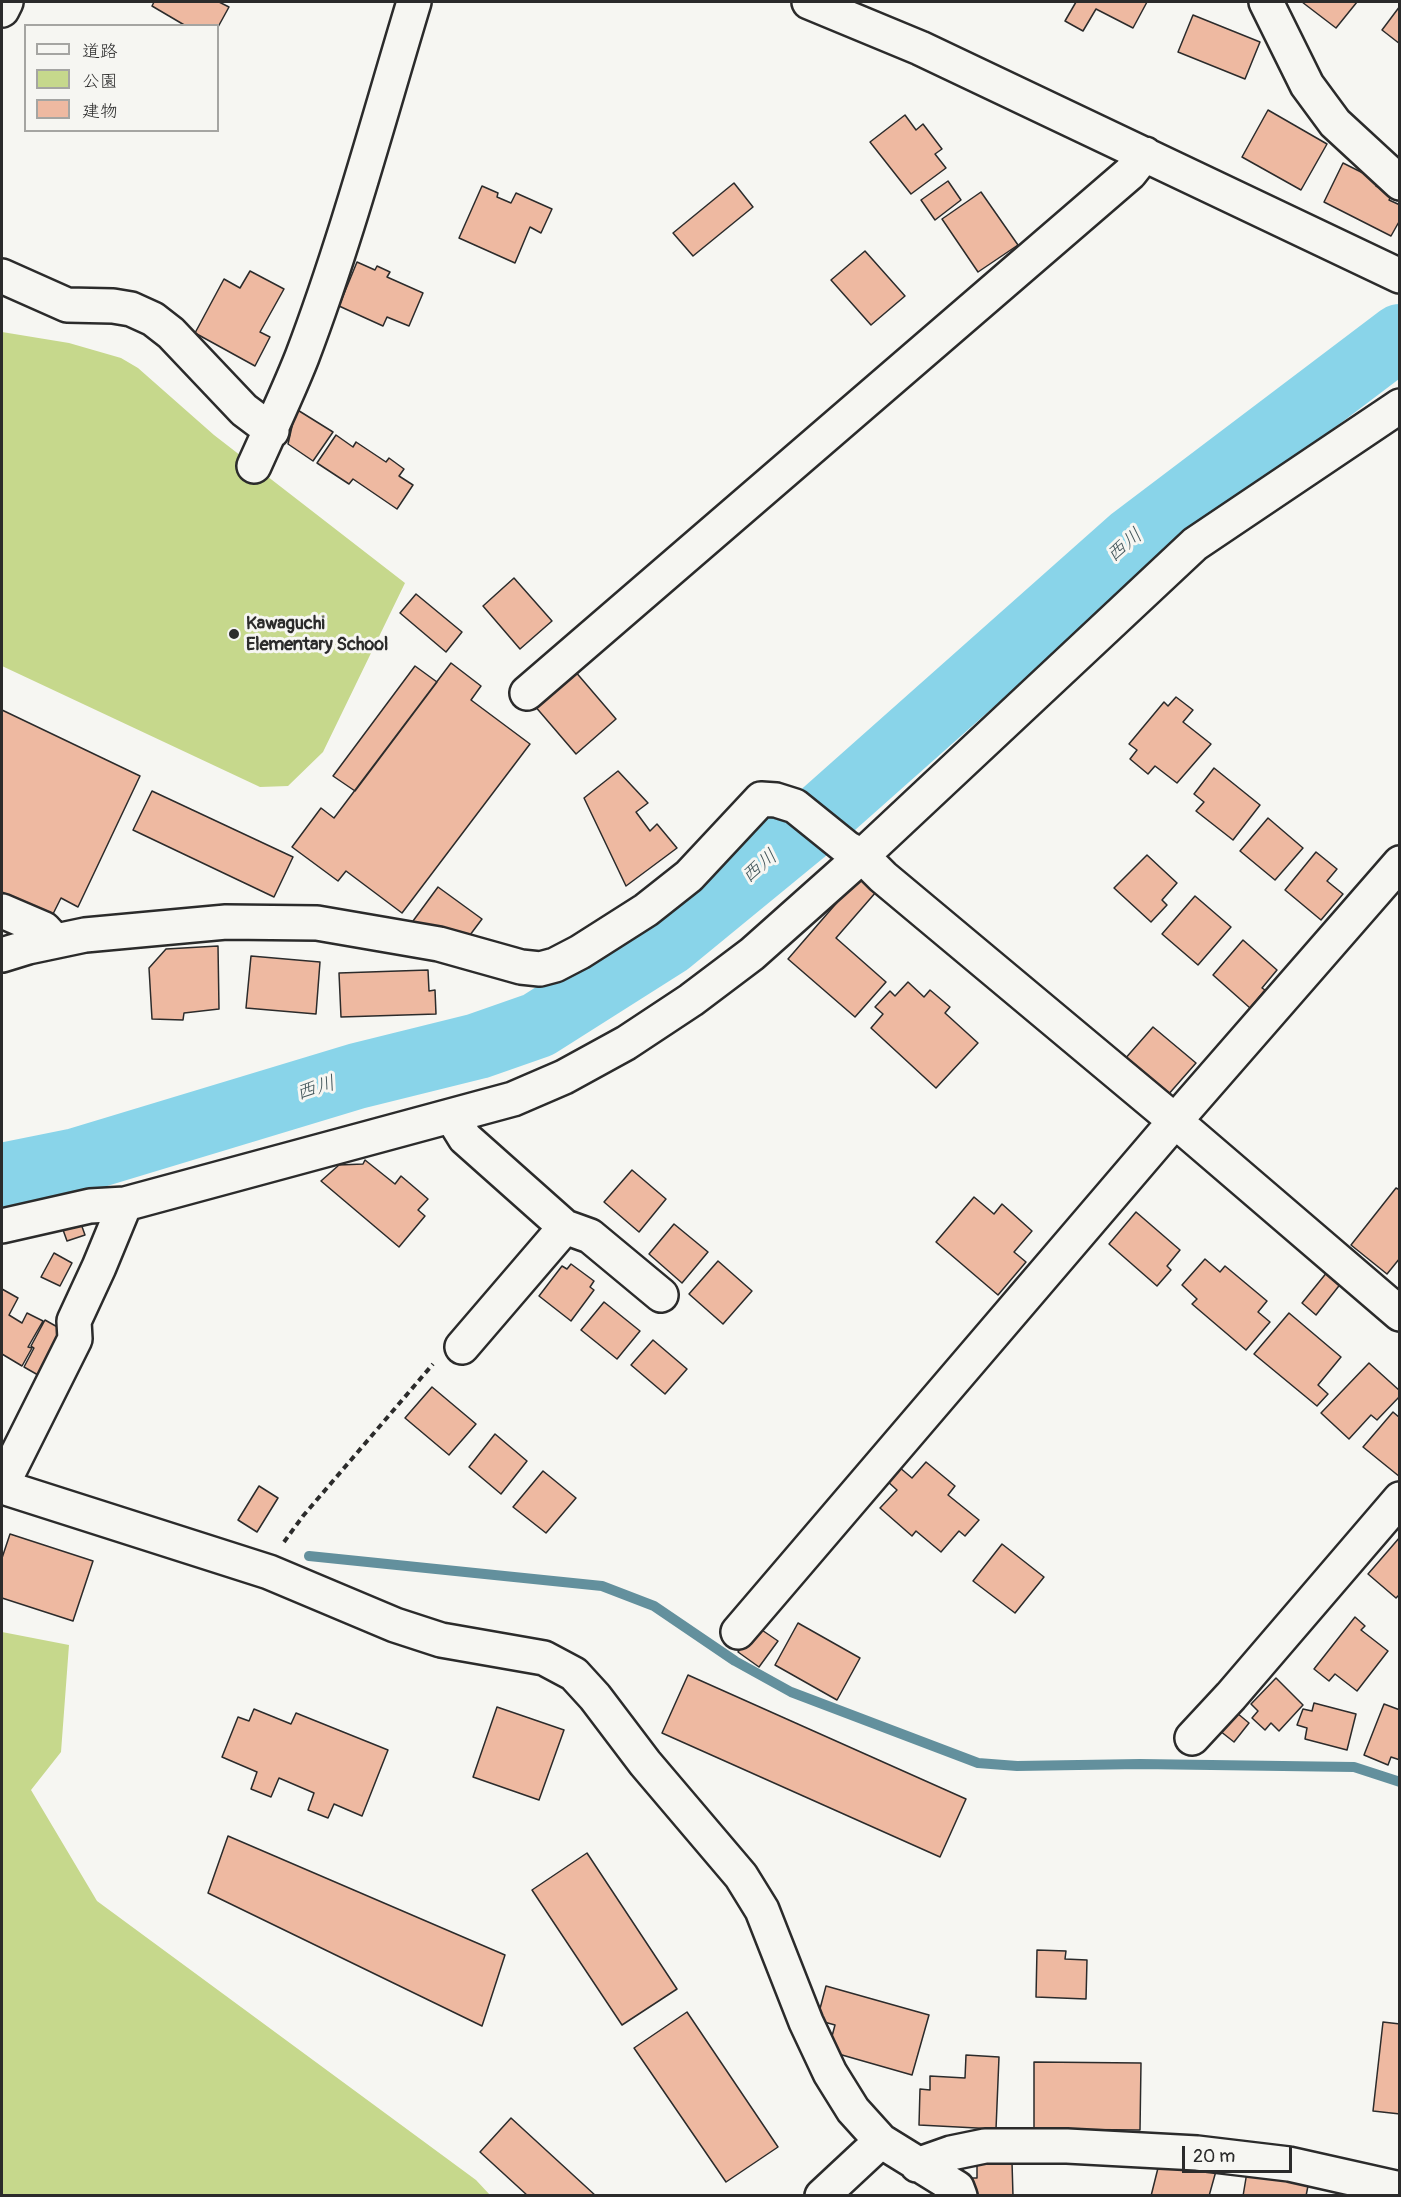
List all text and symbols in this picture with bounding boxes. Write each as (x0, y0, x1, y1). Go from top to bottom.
legend (24, 24, 219, 132)
text: 道路 (82, 40, 118, 63)
text: 公園 (82, 70, 118, 93)
text: 建物 (82, 100, 118, 123)
water label: 西川 (1102, 524, 1148, 568)
place label: Kawaguchi Elementary School (246, 613, 388, 656)
marker: Kawaguchi Elementary School (227, 627, 241, 641)
water label: 西川 (737, 845, 783, 889)
water label: 西川 (293, 1072, 339, 1106)
scale bar (1185, 2134, 1294, 2172)
text: 20 m (1193, 2145, 1235, 2168)

